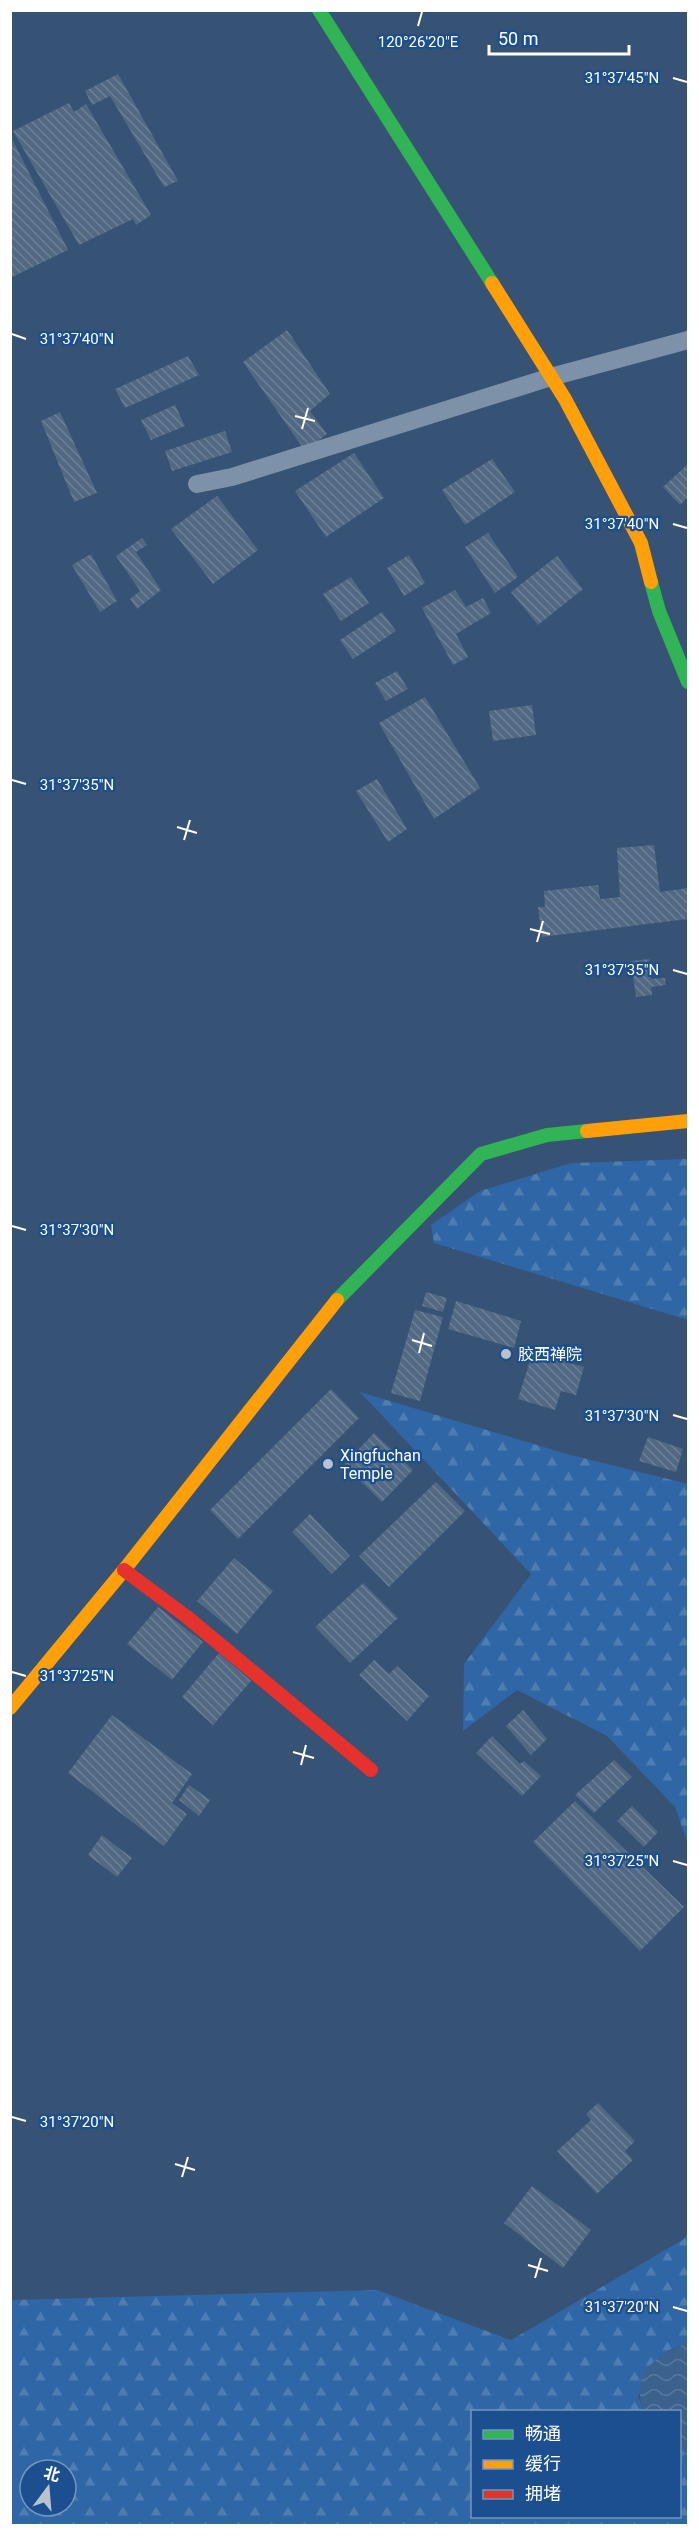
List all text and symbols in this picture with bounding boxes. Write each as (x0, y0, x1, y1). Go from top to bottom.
scale bar (489, 18, 628, 56)
text: 50 m (498, 28, 538, 49)
text: 120°26'20"E (378, 33, 459, 51)
text: 31°37'45"N (585, 69, 659, 87)
text: 31°37'40"N (40, 330, 114, 348)
text: 31°37'40"N (585, 515, 659, 533)
text: 31°37'35"N (40, 776, 114, 794)
text: 31°37'35"N (585, 961, 659, 979)
text: 31°37'30"N (40, 1221, 114, 1239)
place label: 胶西禅院 (518, 1345, 582, 1364)
marker: 胶西禅院 (499, 1347, 513, 1361)
text: 31°37'30"N (585, 1407, 659, 1425)
place label: Xingfuchan Temple (340, 1446, 421, 1483)
marker: Xingfuchan Temple (321, 1457, 335, 1471)
text: 31°37'25"N (40, 1667, 114, 1685)
text: 31°37'25"N (585, 1852, 659, 1870)
text: 31°37'20"N (40, 2113, 114, 2131)
text: 31°37'20"N (585, 2298, 659, 2316)
legend (471, 2410, 681, 2518)
text: 畅通 (525, 2423, 561, 2444)
text: 缓行 (525, 2453, 561, 2474)
north arrow (18, 2458, 78, 2518)
text: 北 (42, 2463, 62, 2485)
text: 拥堵 (525, 2483, 561, 2504)

